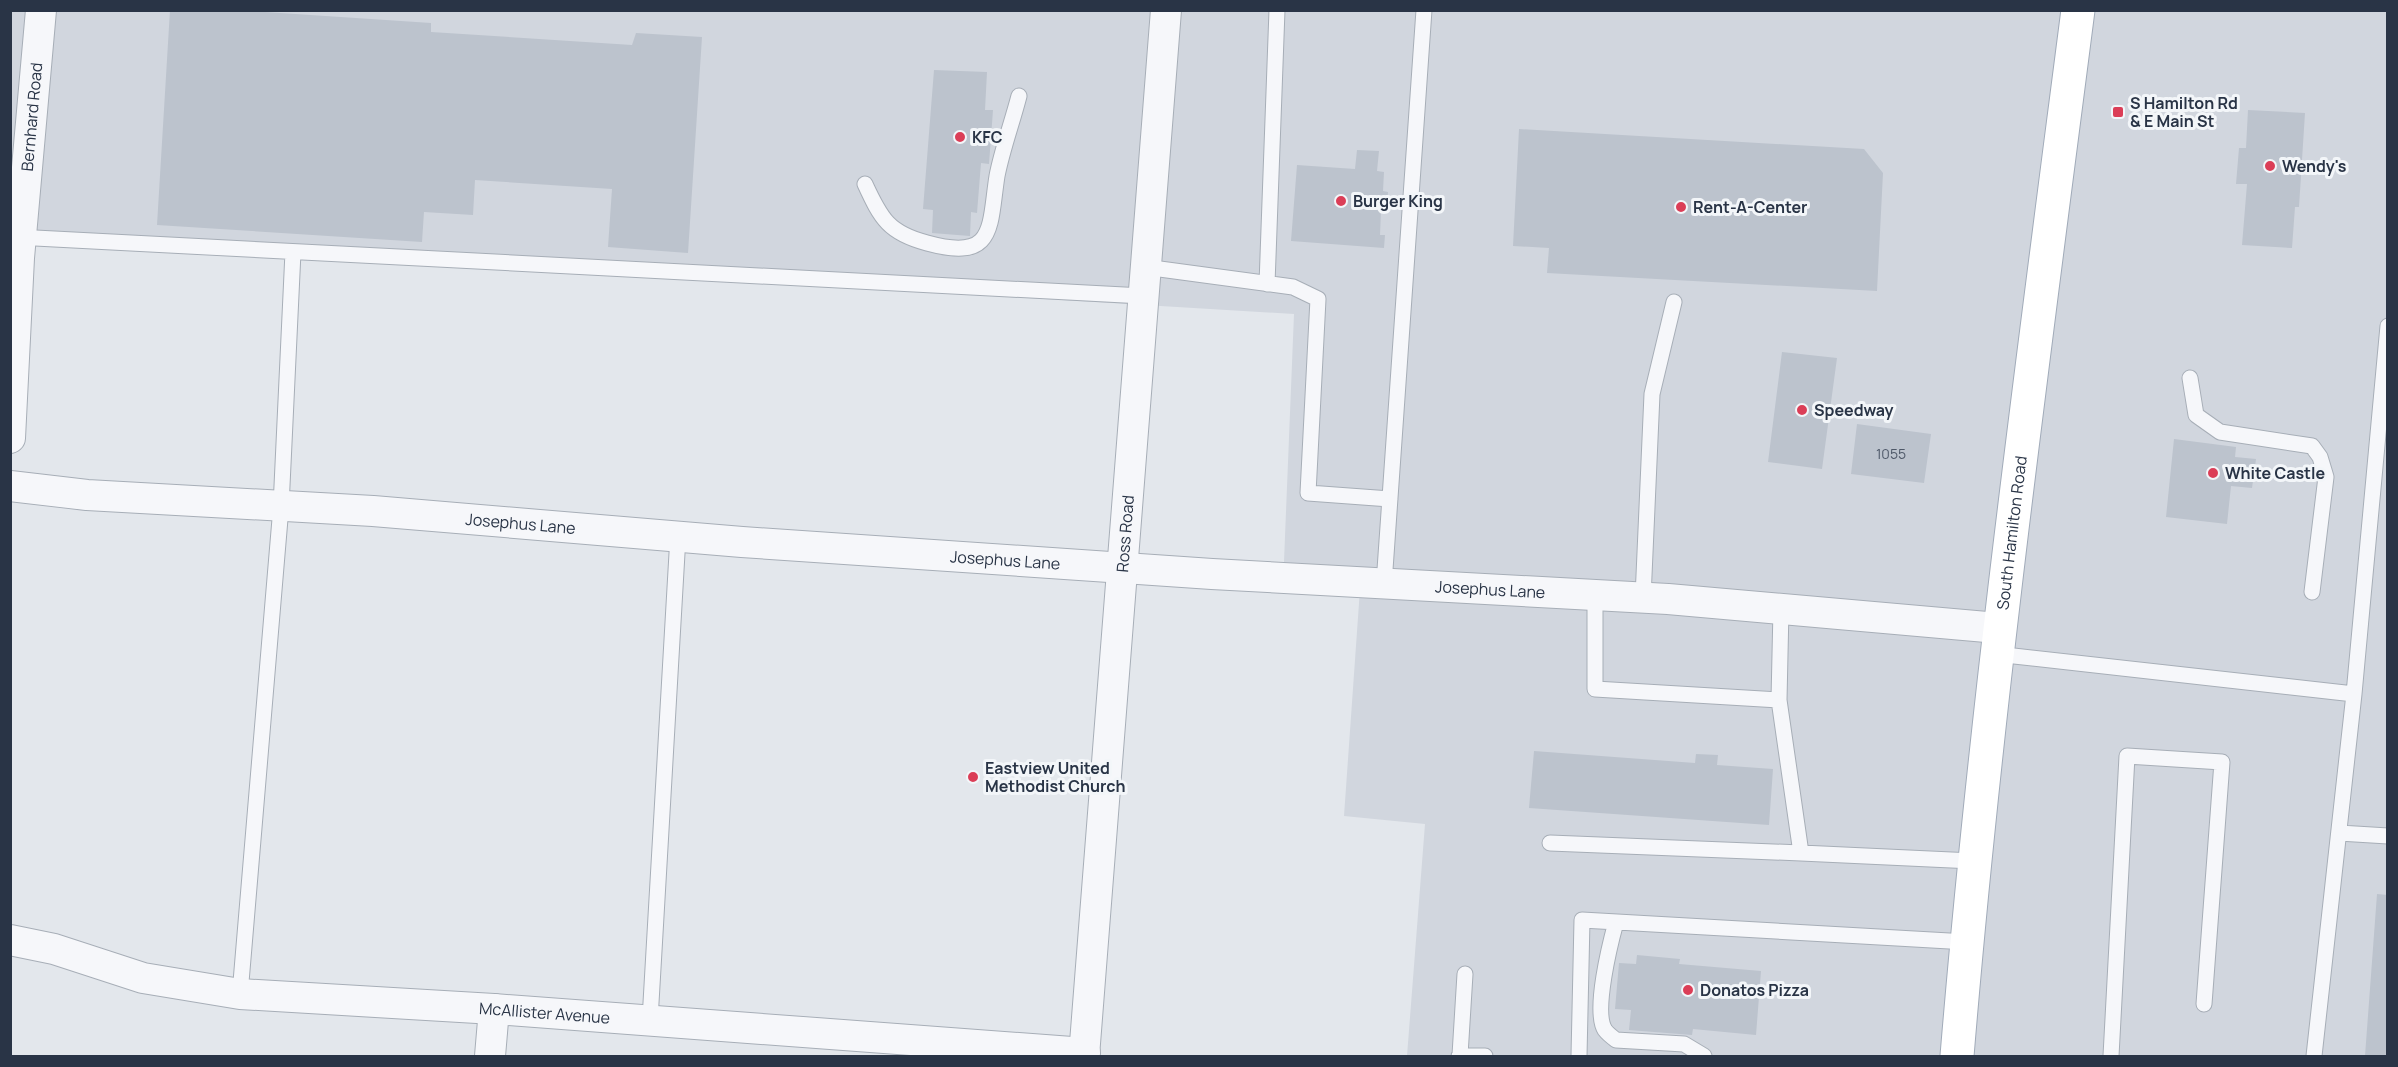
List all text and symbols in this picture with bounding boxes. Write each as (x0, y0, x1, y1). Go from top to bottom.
street label: Bernhard Road (16, 61, 47, 172)
place label: S Hamilton Rd & E Main St (2130, 92, 2238, 132)
marker: S Hamilton Rd & E Main St (2111, 105, 2125, 119)
place label: KFC (972, 126, 1003, 148)
marker: KFC (953, 130, 967, 144)
place label: Wendy's (2282, 155, 2347, 177)
marker: Wendy's (2263, 159, 2277, 173)
place label: Burger King (1353, 190, 1443, 212)
marker: Burger King (1334, 194, 1348, 208)
place label: Rent-A-Center (1693, 196, 1807, 218)
marker: Rent-A-Center (1674, 200, 1688, 214)
place label: Speedway (1814, 399, 1894, 421)
marker: Speedway (1795, 403, 1809, 417)
house number: 1055 (1876, 444, 1906, 463)
street label: South Hamilton Road (1991, 455, 2032, 611)
place label: White Castle (2225, 462, 2326, 484)
marker: White Castle (2206, 466, 2220, 480)
street label: Ross Road (1111, 494, 1139, 573)
street label: Josephus Lane (465, 508, 576, 539)
street label: Josephus Lane (949, 545, 1061, 575)
street label: Josephus Lane (1435, 575, 1546, 603)
place label: Eastview United Methodist Church (985, 757, 1126, 797)
marker: Eastview United Methodist Church (966, 770, 980, 784)
place label: Donatos Pizza (1700, 979, 1809, 1001)
marker: Donatos Pizza (1681, 983, 1695, 997)
street label: McAllister Avenue (478, 997, 611, 1029)

